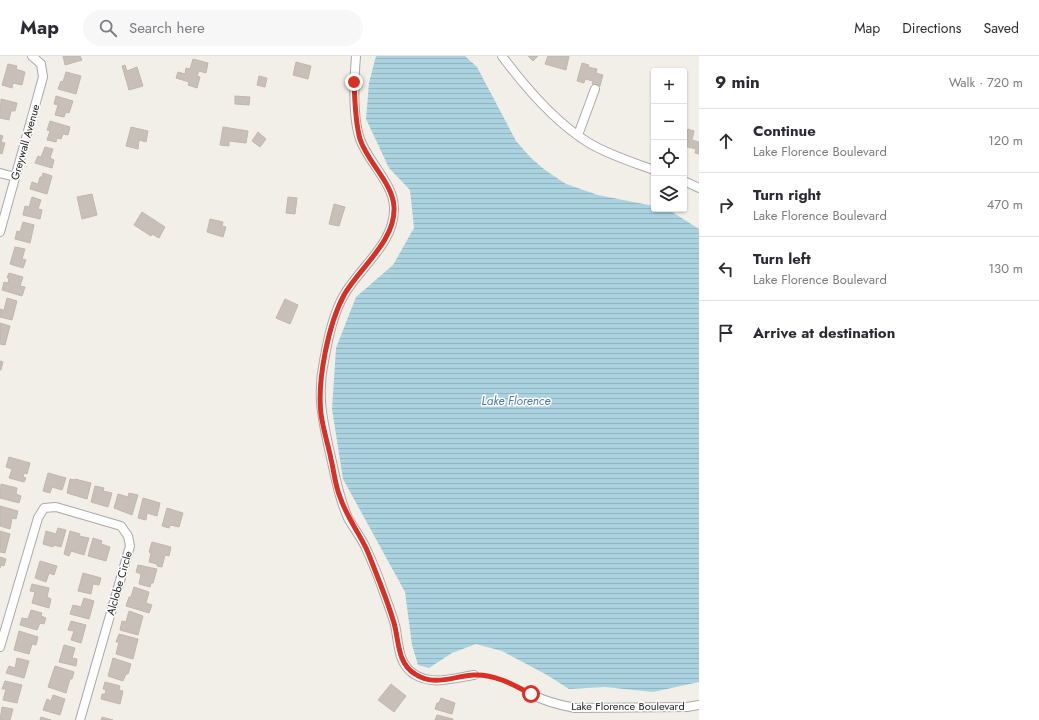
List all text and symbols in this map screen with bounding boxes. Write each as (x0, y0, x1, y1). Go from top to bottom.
search box (83, 10, 363, 46)
text: Map (20, 14, 59, 41)
icon: search (97, 17, 119, 39)
text: Search here (129, 17, 205, 39)
text: Map (854, 18, 880, 38)
text: Directions (902, 18, 962, 38)
text: Saved (984, 18, 1019, 38)
map controls (651, 68, 687, 212)
button: + (651, 68, 687, 104)
text: 9 min (715, 70, 760, 94)
route end (345, 73, 363, 91)
text: Walk · 720 m (949, 73, 1023, 92)
street label: Greywall Avenue (7, 102, 44, 182)
button: − (651, 104, 687, 140)
text: Continue (753, 120, 816, 142)
icon: ahead (715, 130, 737, 152)
text: 120 m (988, 131, 1023, 150)
button: locate (651, 140, 687, 176)
text: Lake Florence Boulevard (753, 142, 887, 161)
button: layers (651, 176, 687, 212)
text: Turn right (753, 184, 821, 206)
icon: right (715, 194, 737, 216)
text: 470 m (987, 195, 1023, 214)
text: Lake Florence Boulevard (753, 206, 887, 225)
text: Turn left (753, 248, 811, 270)
icon: left (715, 258, 737, 280)
text: 130 m (988, 259, 1023, 278)
text: Lake Florence Boulevard (753, 270, 887, 289)
icon: arrive (715, 322, 737, 344)
text: Arrive at destination (753, 322, 895, 344)
water label: Lake Florence (482, 392, 550, 410)
street label: Alclobe Circle (102, 549, 136, 617)
route start (522, 685, 540, 703)
street label: Lake Florence Boulevard (571, 698, 685, 714)

